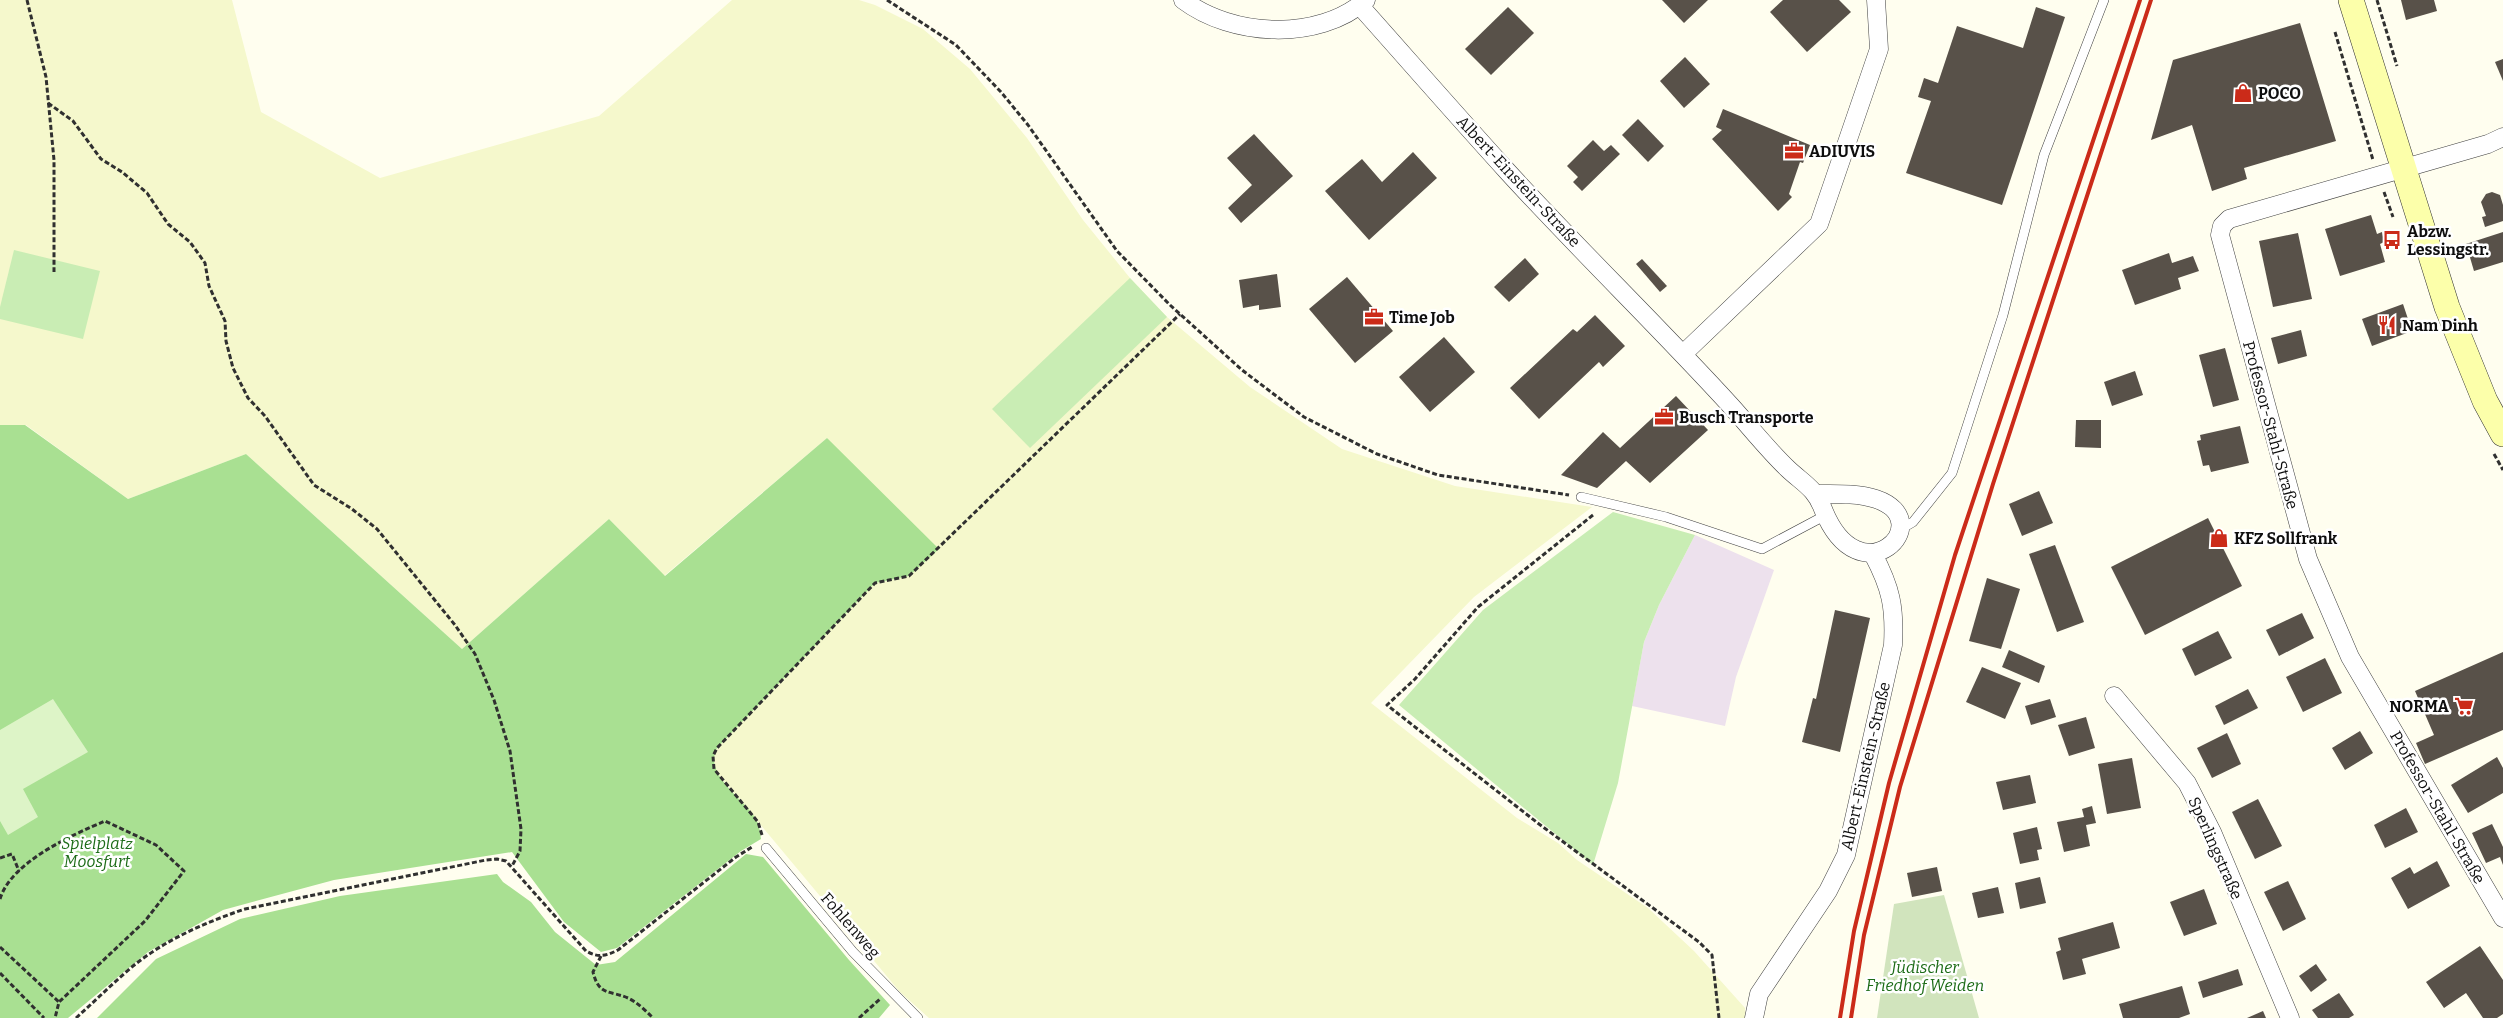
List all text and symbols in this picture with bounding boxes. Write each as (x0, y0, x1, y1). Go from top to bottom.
shop icon: POCO (2232, 82, 2254, 104)
place label: POCO (2258, 84, 2301, 103)
street label: Albert-Einstein-Straße (1453, 112, 1584, 251)
office icon: ADIUVIS (1783, 140, 1805, 162)
place label: ADIUVIS (1809, 142, 1875, 161)
place label: Abzw. Lessingstr. (2407, 222, 2489, 259)
bus stop icon: Abzw. Lessingstr. (2381, 229, 2403, 251)
office icon: Time Job (1363, 306, 1385, 328)
place label: Time Job (1389, 308, 1455, 327)
restaurant icon: Nam Dinh (2376, 314, 2398, 336)
place label: Nam Dinh (2402, 316, 2478, 335)
street label: Professor-Stahl-Straße (2239, 339, 2302, 511)
office icon: Busch Transporte (1653, 406, 1675, 428)
place label: Busch Transporte (1679, 408, 1814, 427)
shop icon: KFZ Sollfrank (2208, 527, 2230, 549)
place label: KFZ Sollfrank (2234, 529, 2338, 548)
street label: Albert-Einstein-Straße (1837, 680, 1894, 852)
supermarket icon: NORMA (2453, 695, 2475, 717)
place label: NORMA (2389, 697, 2450, 716)
street label: Professor-Stahl-Straße (2386, 727, 2489, 887)
street label: Sperlingstraße (2184, 794, 2247, 902)
park label: Spielplatz Moosfurt (61, 834, 133, 871)
street label: Fohlenweg (817, 889, 884, 962)
park label: Jüdischer Friedhof Weiden (1866, 958, 1984, 995)

